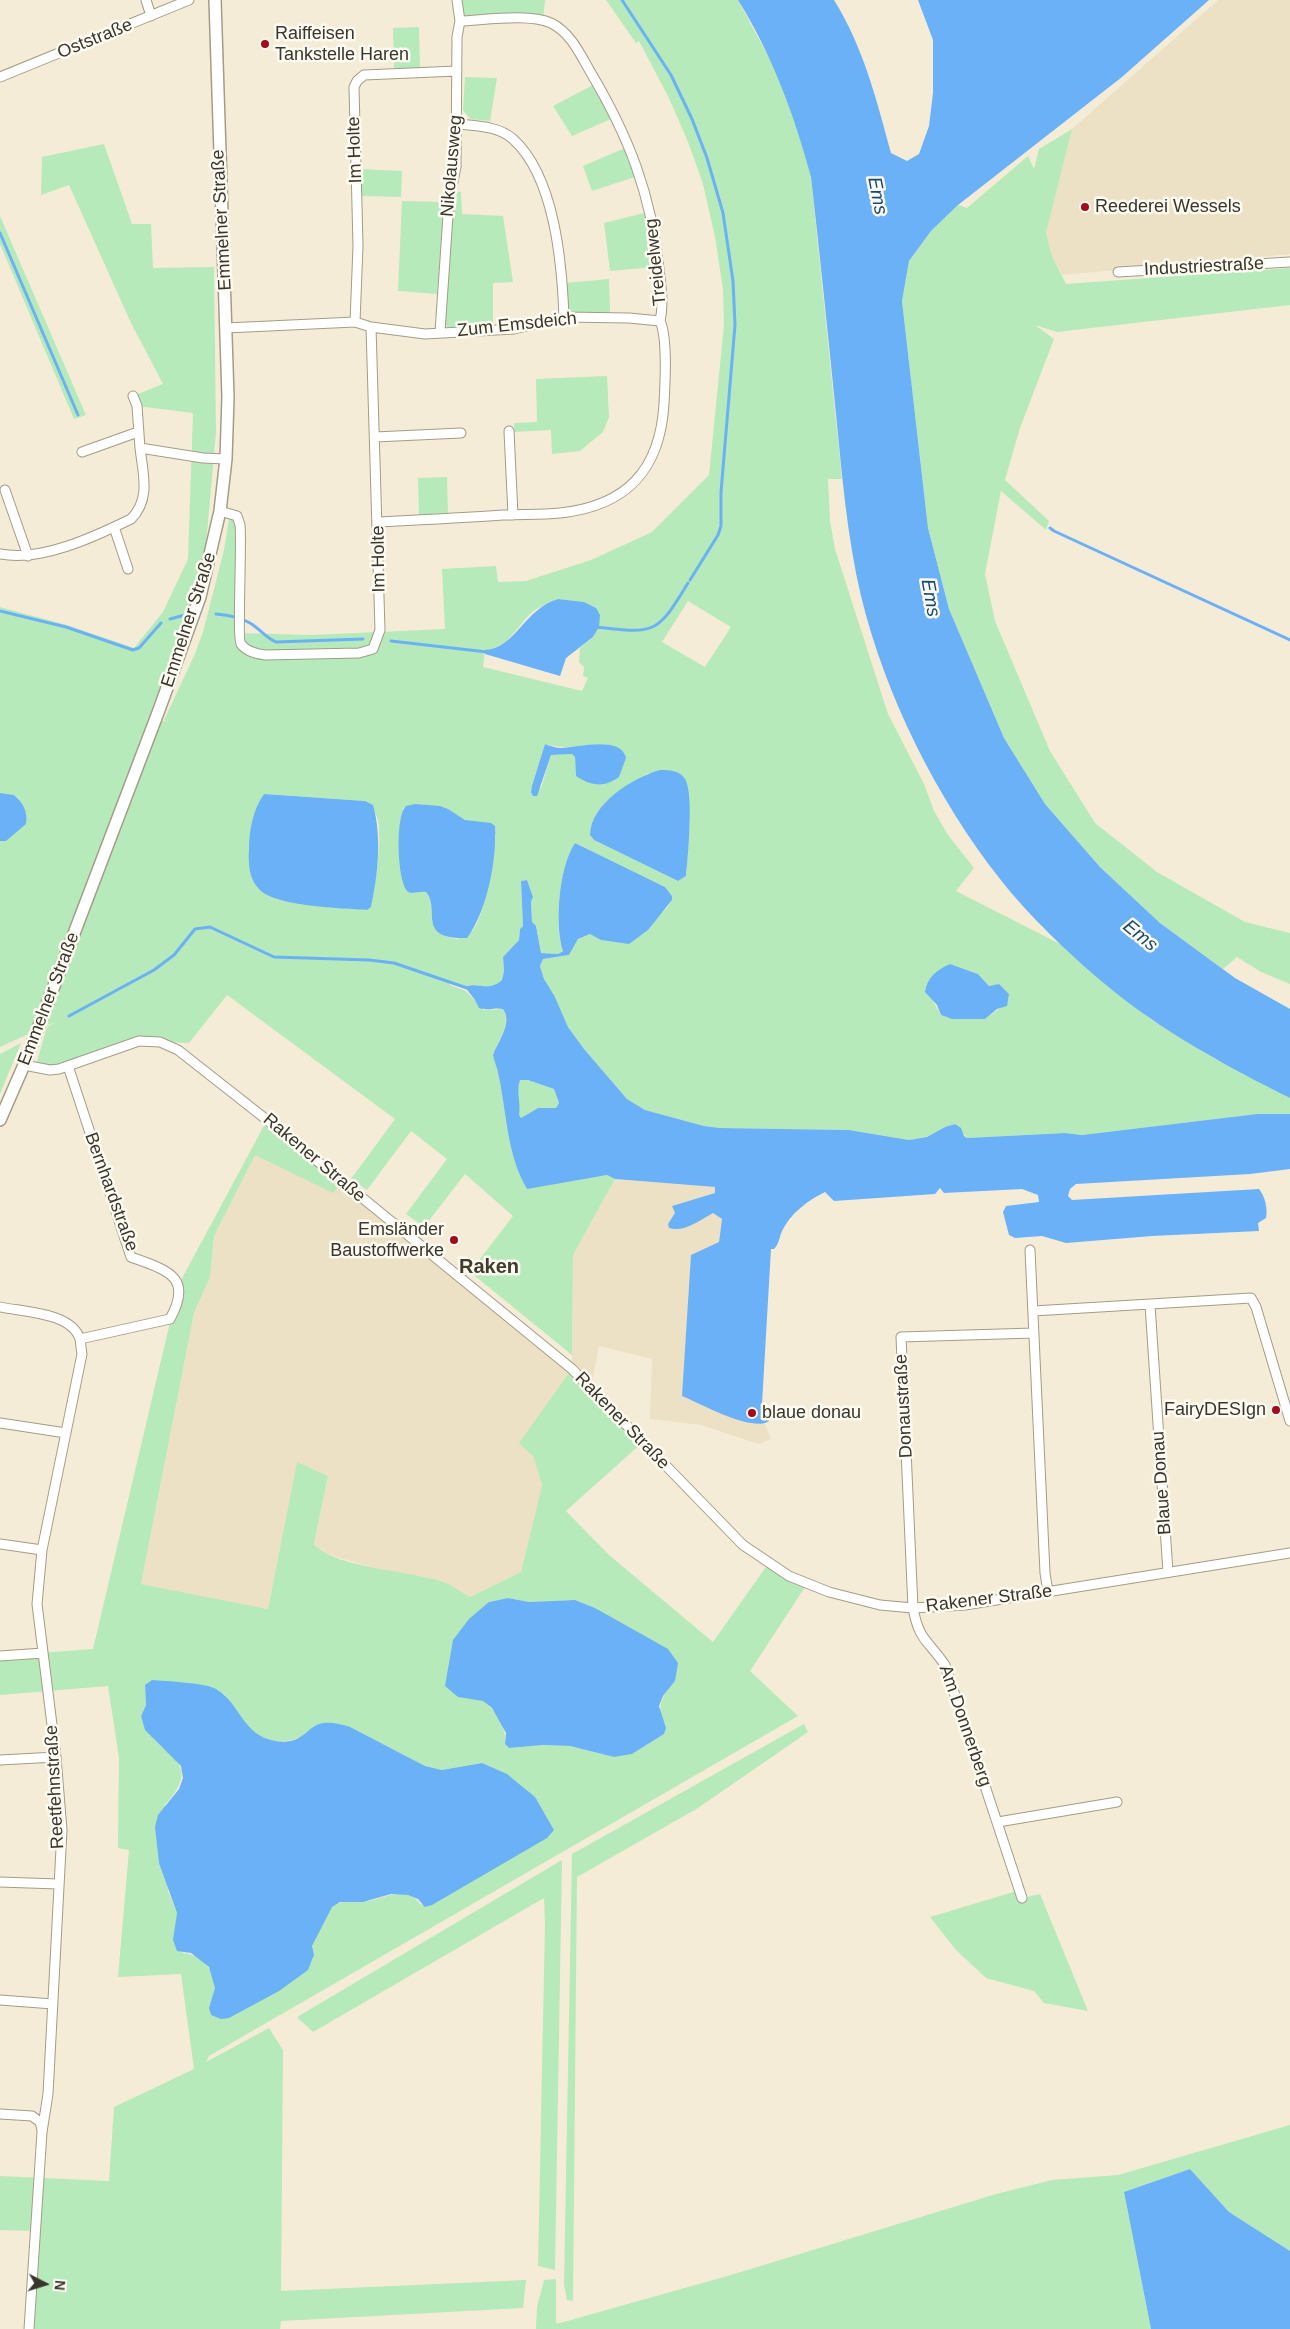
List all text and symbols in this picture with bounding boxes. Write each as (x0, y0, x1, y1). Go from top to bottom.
street label: Oststraße (54, 14, 136, 64)
place label: Raiffeisen Tankstelle Haren (275, 23, 409, 66)
marker: Raiffeisen Tankstelle Haren (259, 38, 271, 50)
street label: Nikolausweg (437, 114, 467, 218)
street label: Im Holte (343, 116, 367, 184)
street label: Emmelner Straße (208, 149, 236, 291)
water label: Ems (862, 175, 892, 217)
place label: Reederei Wessels (1095, 196, 1241, 218)
marker: Reederei Wessels (1079, 201, 1091, 213)
street label: Treidelweg (641, 217, 671, 307)
street label: Industriestraße (1143, 253, 1265, 281)
street label: Zum Emsdeich (456, 308, 578, 342)
street label: Im Holte (368, 525, 390, 593)
street label: Emmelner Straße (157, 550, 221, 690)
water label: Ems (915, 577, 945, 619)
water label: Ems (1118, 915, 1162, 957)
street label: Emmelner Straße (14, 929, 84, 1069)
street label: Rakener Straße (258, 1109, 370, 1207)
street label: Bernhardstraße (79, 1130, 143, 1254)
place label: Emsländer Baustoffwerke (330, 1219, 444, 1262)
marker: Emsländer Baustoffwerke (448, 1234, 460, 1246)
district label: Raken (459, 1255, 519, 1279)
street label: Donaustraße (890, 1353, 918, 1459)
street label: Rakener Straße (570, 1368, 674, 1474)
place label: FairyDESIgn (1164, 1399, 1266, 1421)
place label: blaue donau (762, 1402, 861, 1424)
marker: FairyDESIgn (1270, 1404, 1282, 1416)
marker: blaue donau (746, 1407, 758, 1419)
street label: Blaue Donau (1148, 1430, 1176, 1536)
street label: Rakener Straße (925, 1581, 1053, 1617)
street label: Am Donnerberg (934, 1662, 996, 1790)
street label: Reetfehnstraße (41, 1724, 69, 1850)
north arrow (20, 2259, 70, 2309)
text: N (52, 2280, 68, 2291)

